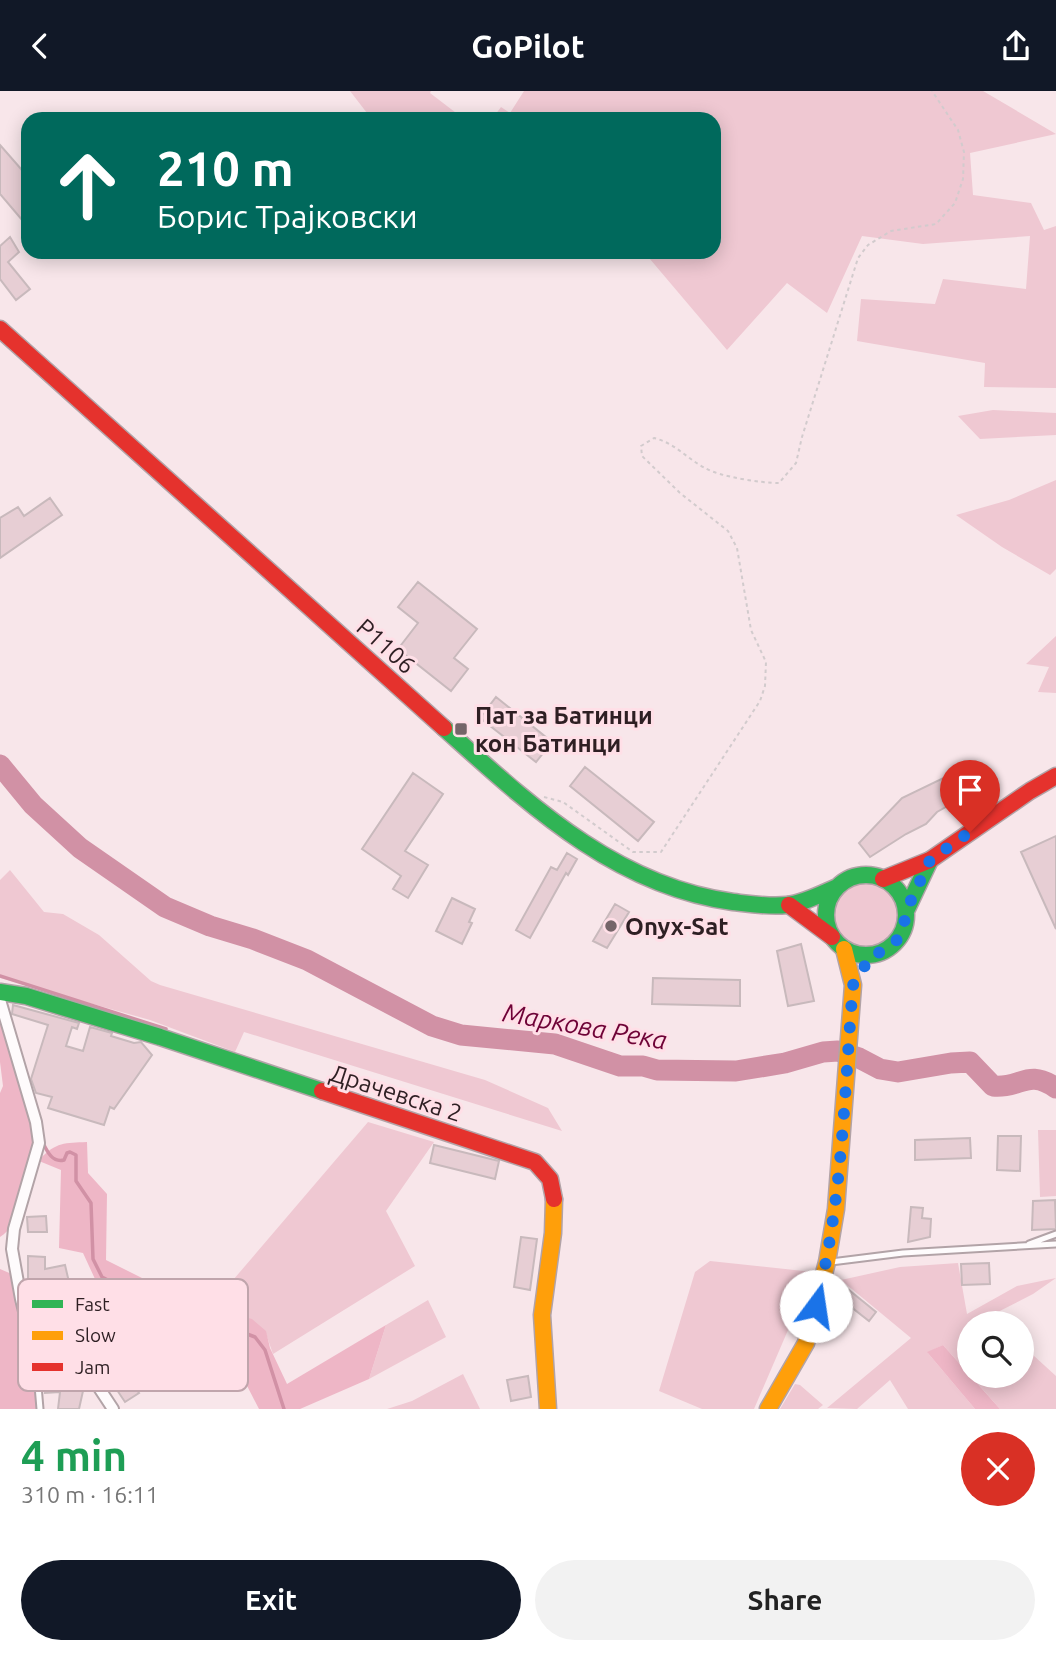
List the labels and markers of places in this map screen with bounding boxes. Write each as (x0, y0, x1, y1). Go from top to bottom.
place label: Пат за Батинци кон Батинци (475, 702, 653, 757)
marker: Пат за Батинци кон Батинци (453, 721, 469, 737)
pin (940, 760, 1000, 832)
place label: Onyx-Sat (625, 913, 729, 940)
marker: Onyx-Sat (603, 918, 619, 934)

